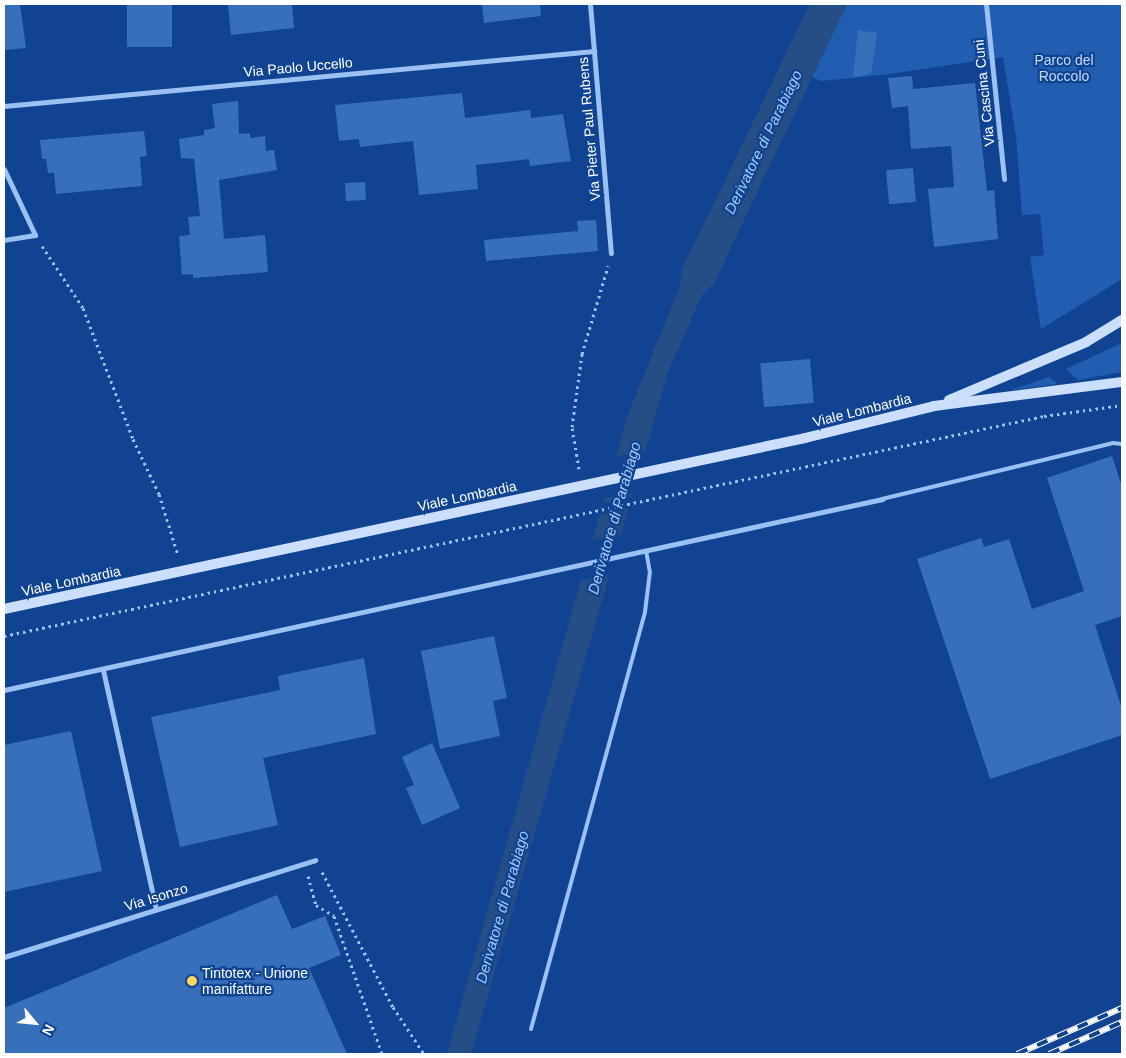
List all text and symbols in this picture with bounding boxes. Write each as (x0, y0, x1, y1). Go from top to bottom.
street label: Via Cascina Cuni (970, 39, 998, 147)
park label: Parco del Roccolo (1034, 52, 1094, 84)
street label: Via Paolo Uccello (243, 54, 353, 80)
street label: Via Pieter Paul Rubens (574, 56, 604, 202)
water label: Derivatore di Parabiago (720, 67, 806, 217)
street label: Viale Lombardia (811, 390, 913, 430)
water label: Derivatore di Parabiago (584, 440, 644, 596)
street label: Viale Lombardia (416, 477, 518, 515)
street label: Viale Lombardia (20, 562, 122, 600)
water label: Derivatore di Parabiago (472, 829, 532, 985)
street label: Via Isonzo (122, 879, 190, 915)
place label: Tintotex - Unione manifatture (202, 965, 308, 998)
marker: Tintotex - Unione manifatture (186, 975, 198, 987)
north arrow (10, 998, 60, 1048)
text: N (39, 1022, 58, 1038)

